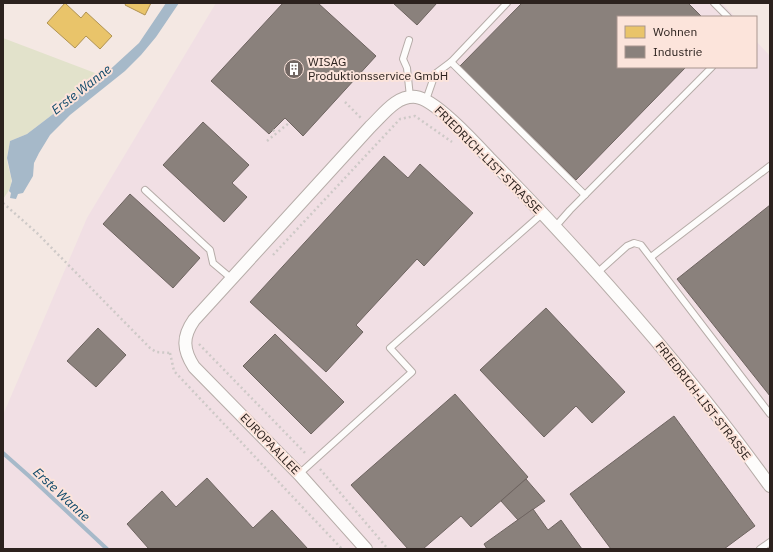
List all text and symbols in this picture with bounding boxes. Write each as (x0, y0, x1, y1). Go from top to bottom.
legend (617, 16, 757, 68)
text: Wohnen (653, 24, 697, 39)
text: Industrie (653, 44, 703, 59)
place label: WISAG Produktionsservice GmbH (308, 54, 448, 83)
building icon: WISAG Produktionsservice GmbH (283, 58, 305, 80)
water label: Erste Wanne (48, 60, 115, 118)
street label: FRIEDRICH-LIST-STRASSE (432, 103, 545, 216)
street label: FRIEDRICH-LIST-STRASSE (653, 339, 754, 463)
street label: EUROPAALLEE (237, 410, 303, 477)
water label: Erste Wanne (30, 464, 94, 525)

